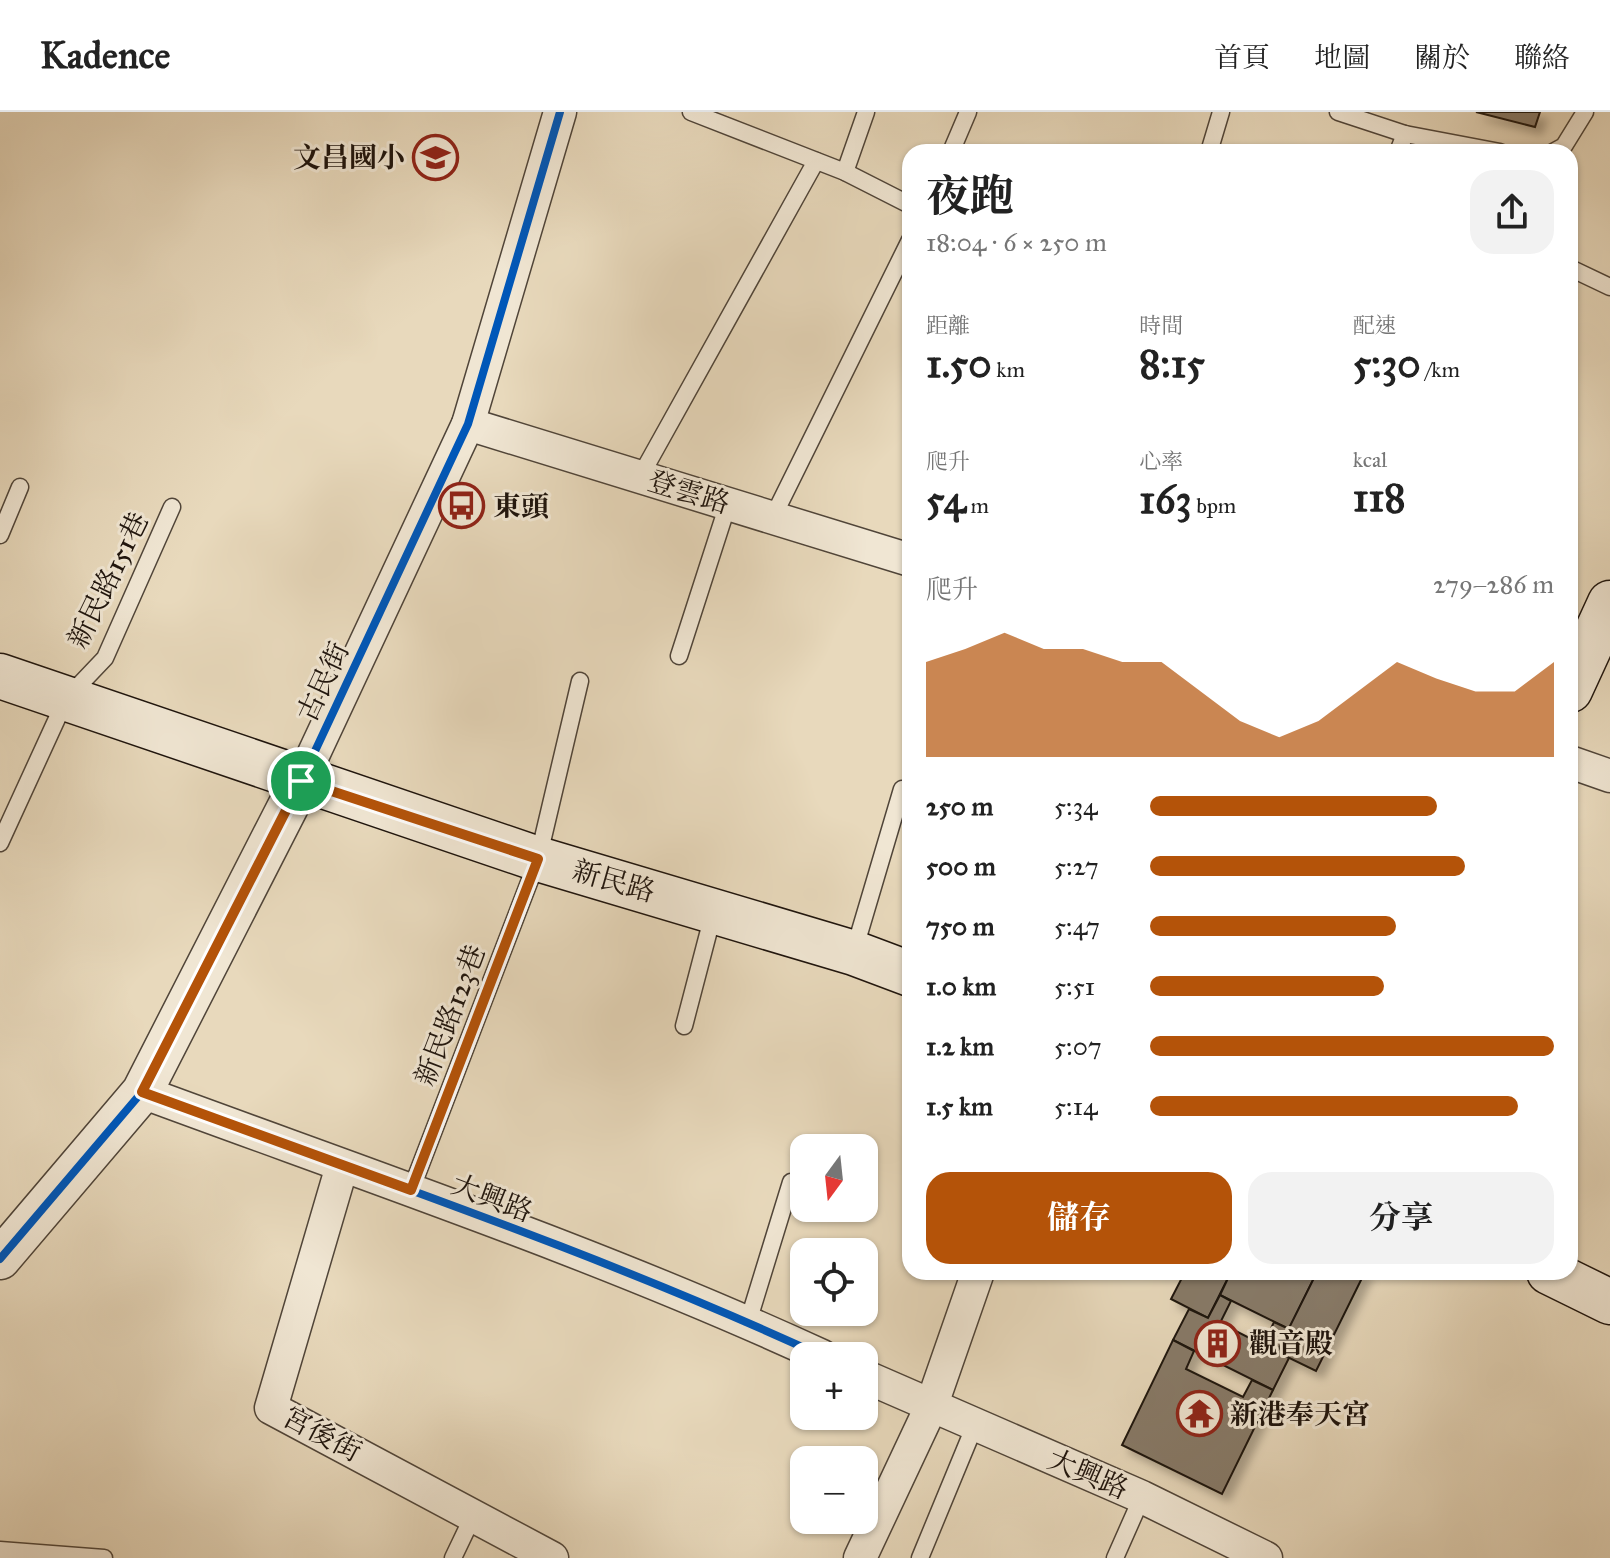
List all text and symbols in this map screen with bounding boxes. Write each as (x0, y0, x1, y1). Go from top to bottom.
text: Kadence (40, 32, 170, 78)
text: 首頁 (1214, 40, 1270, 75)
text: 地圖 (1314, 40, 1370, 75)
text: 關於 (1414, 40, 1470, 75)
text: 聯絡 (1514, 40, 1570, 75)
school or university icon: 文昌國小 (412, 133, 460, 181)
place label: 文昌國小 (293, 140, 405, 175)
text: 夜跑 (926, 169, 1014, 223)
button: share (1470, 170, 1554, 254)
text: 18:04 · 6 × 250 m (926, 226, 1107, 258)
text: 距離 (926, 312, 970, 339)
text: 時間 (1139, 312, 1183, 339)
text: 配速 (1353, 312, 1397, 339)
text: 1.50 (926, 339, 991, 388)
text: 8:15 (1139, 339, 1205, 388)
text: 5:30 (1353, 339, 1421, 388)
text: km (991, 356, 1025, 383)
text: /km (1421, 356, 1460, 383)
text: kcal (1353, 446, 1387, 473)
text: 爬升 (926, 448, 970, 475)
text: 心率 (1139, 448, 1183, 475)
street label: 登雲路 (644, 463, 734, 521)
text: 118 (1353, 473, 1406, 522)
text: 54 (926, 475, 966, 524)
text: 163 (1139, 475, 1192, 524)
bus stop icon: 東頭 (438, 482, 486, 530)
place label: 東頭 (493, 489, 549, 524)
text: m (966, 492, 989, 519)
text: bpm (1192, 492, 1236, 519)
street label: 新民路151巷 (60, 506, 156, 654)
text: 279–286 m (1433, 568, 1554, 600)
text: 爬升 (926, 573, 978, 605)
street label: 古民街 (289, 637, 357, 727)
pin (267, 747, 335, 815)
icon: arrive (279, 759, 323, 803)
text: 250 m (926, 790, 993, 822)
text: 5:34 (1054, 790, 1098, 822)
text: 500 m (926, 850, 996, 882)
text: 5:27 (1054, 850, 1099, 882)
street label: 新民路 (569, 853, 659, 909)
text: 750 m (926, 910, 995, 942)
text: 5:47 (1054, 910, 1100, 942)
street label: 新民路123巷 (407, 940, 493, 1090)
text: 1.0 km (926, 970, 996, 1002)
text: 5:51 (1054, 970, 1095, 1002)
text: 1.2 km (926, 1030, 994, 1062)
text: 5:07 (1054, 1030, 1102, 1062)
text: 1.5 km (926, 1090, 993, 1122)
text: 5:14 (1054, 1090, 1097, 1122)
north arrow (790, 1134, 878, 1222)
map controls (790, 1134, 878, 1534)
street label: 大興路 (447, 1167, 537, 1229)
button: 儲存 (926, 1172, 1232, 1264)
button: 分享 (1248, 1172, 1554, 1264)
button: locate (790, 1238, 878, 1326)
building icon: 觀音殿 (1194, 1319, 1242, 1367)
place label: 觀音殿 (1249, 1326, 1333, 1361)
button: + (790, 1342, 878, 1430)
temple icon: 新港奉天宮 (1175, 1390, 1223, 1438)
place label: 新港奉天宮 (1230, 1397, 1370, 1432)
street label: 宮後街 (277, 1399, 367, 1469)
street label: 大興路 (1042, 1441, 1134, 1507)
button: − (790, 1446, 878, 1534)

